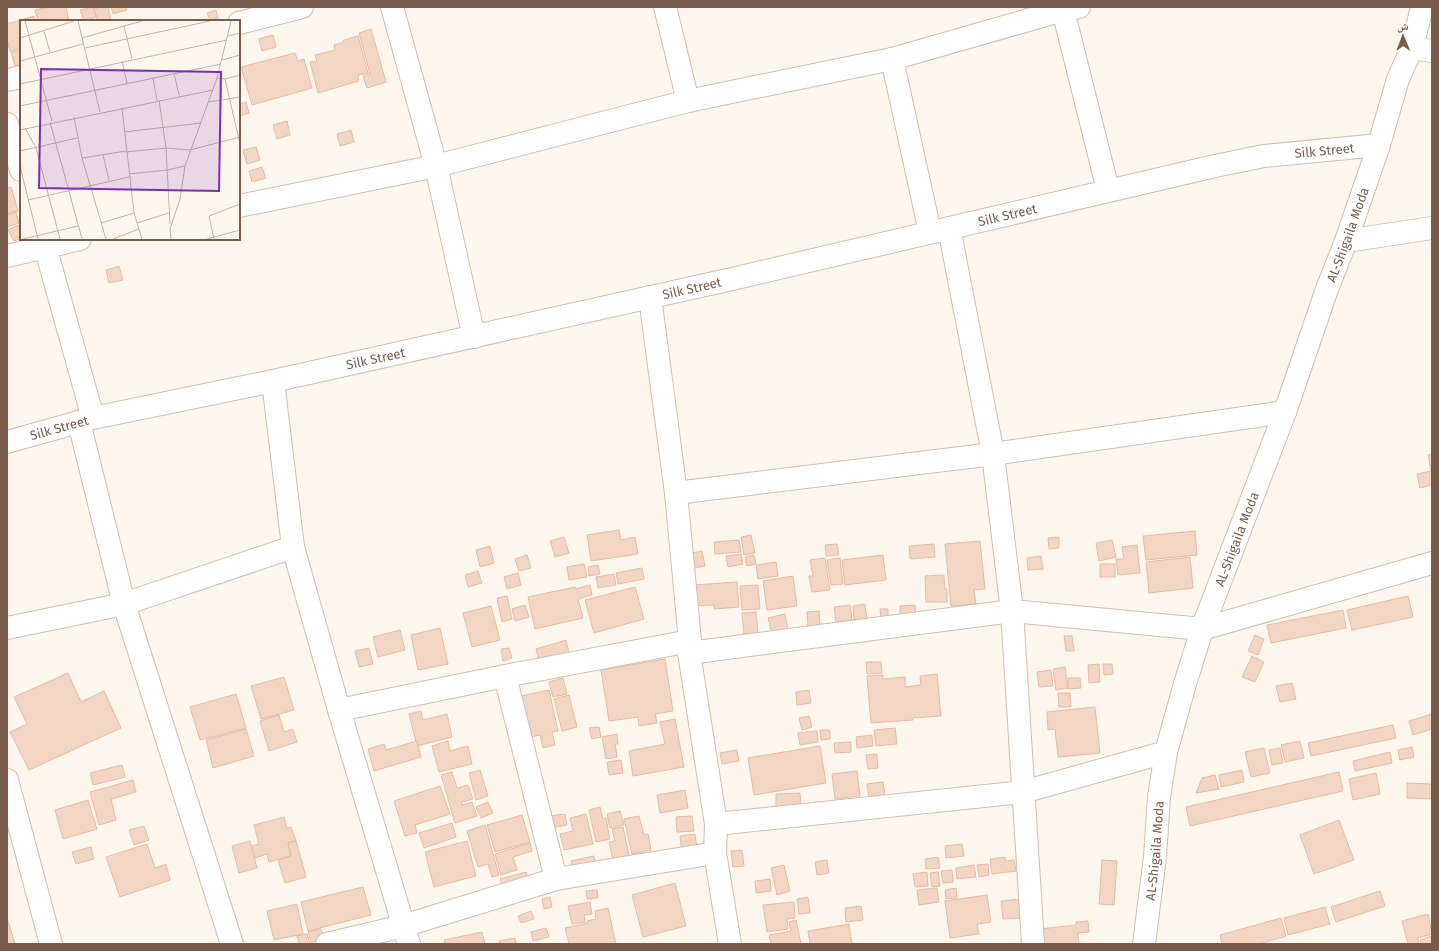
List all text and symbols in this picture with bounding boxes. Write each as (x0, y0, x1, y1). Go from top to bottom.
north arrow (1383, 16, 1423, 56)
inset map (20, 20, 240, 240)
text: ش (1397, 20, 1409, 34)
street label: Silk Street (1294, 140, 1355, 161)
street label: AL-Shigaila Moda (1324, 185, 1372, 284)
street label: Silk Street (977, 201, 1039, 229)
street label: Silk Street (661, 275, 723, 302)
street label: Silk Street (345, 345, 407, 373)
street label: Silk Street (28, 413, 90, 443)
street label: AL-Shigaila Moda (1212, 490, 1262, 588)
street label: AL-Shigaila Moda (1143, 800, 1167, 901)

